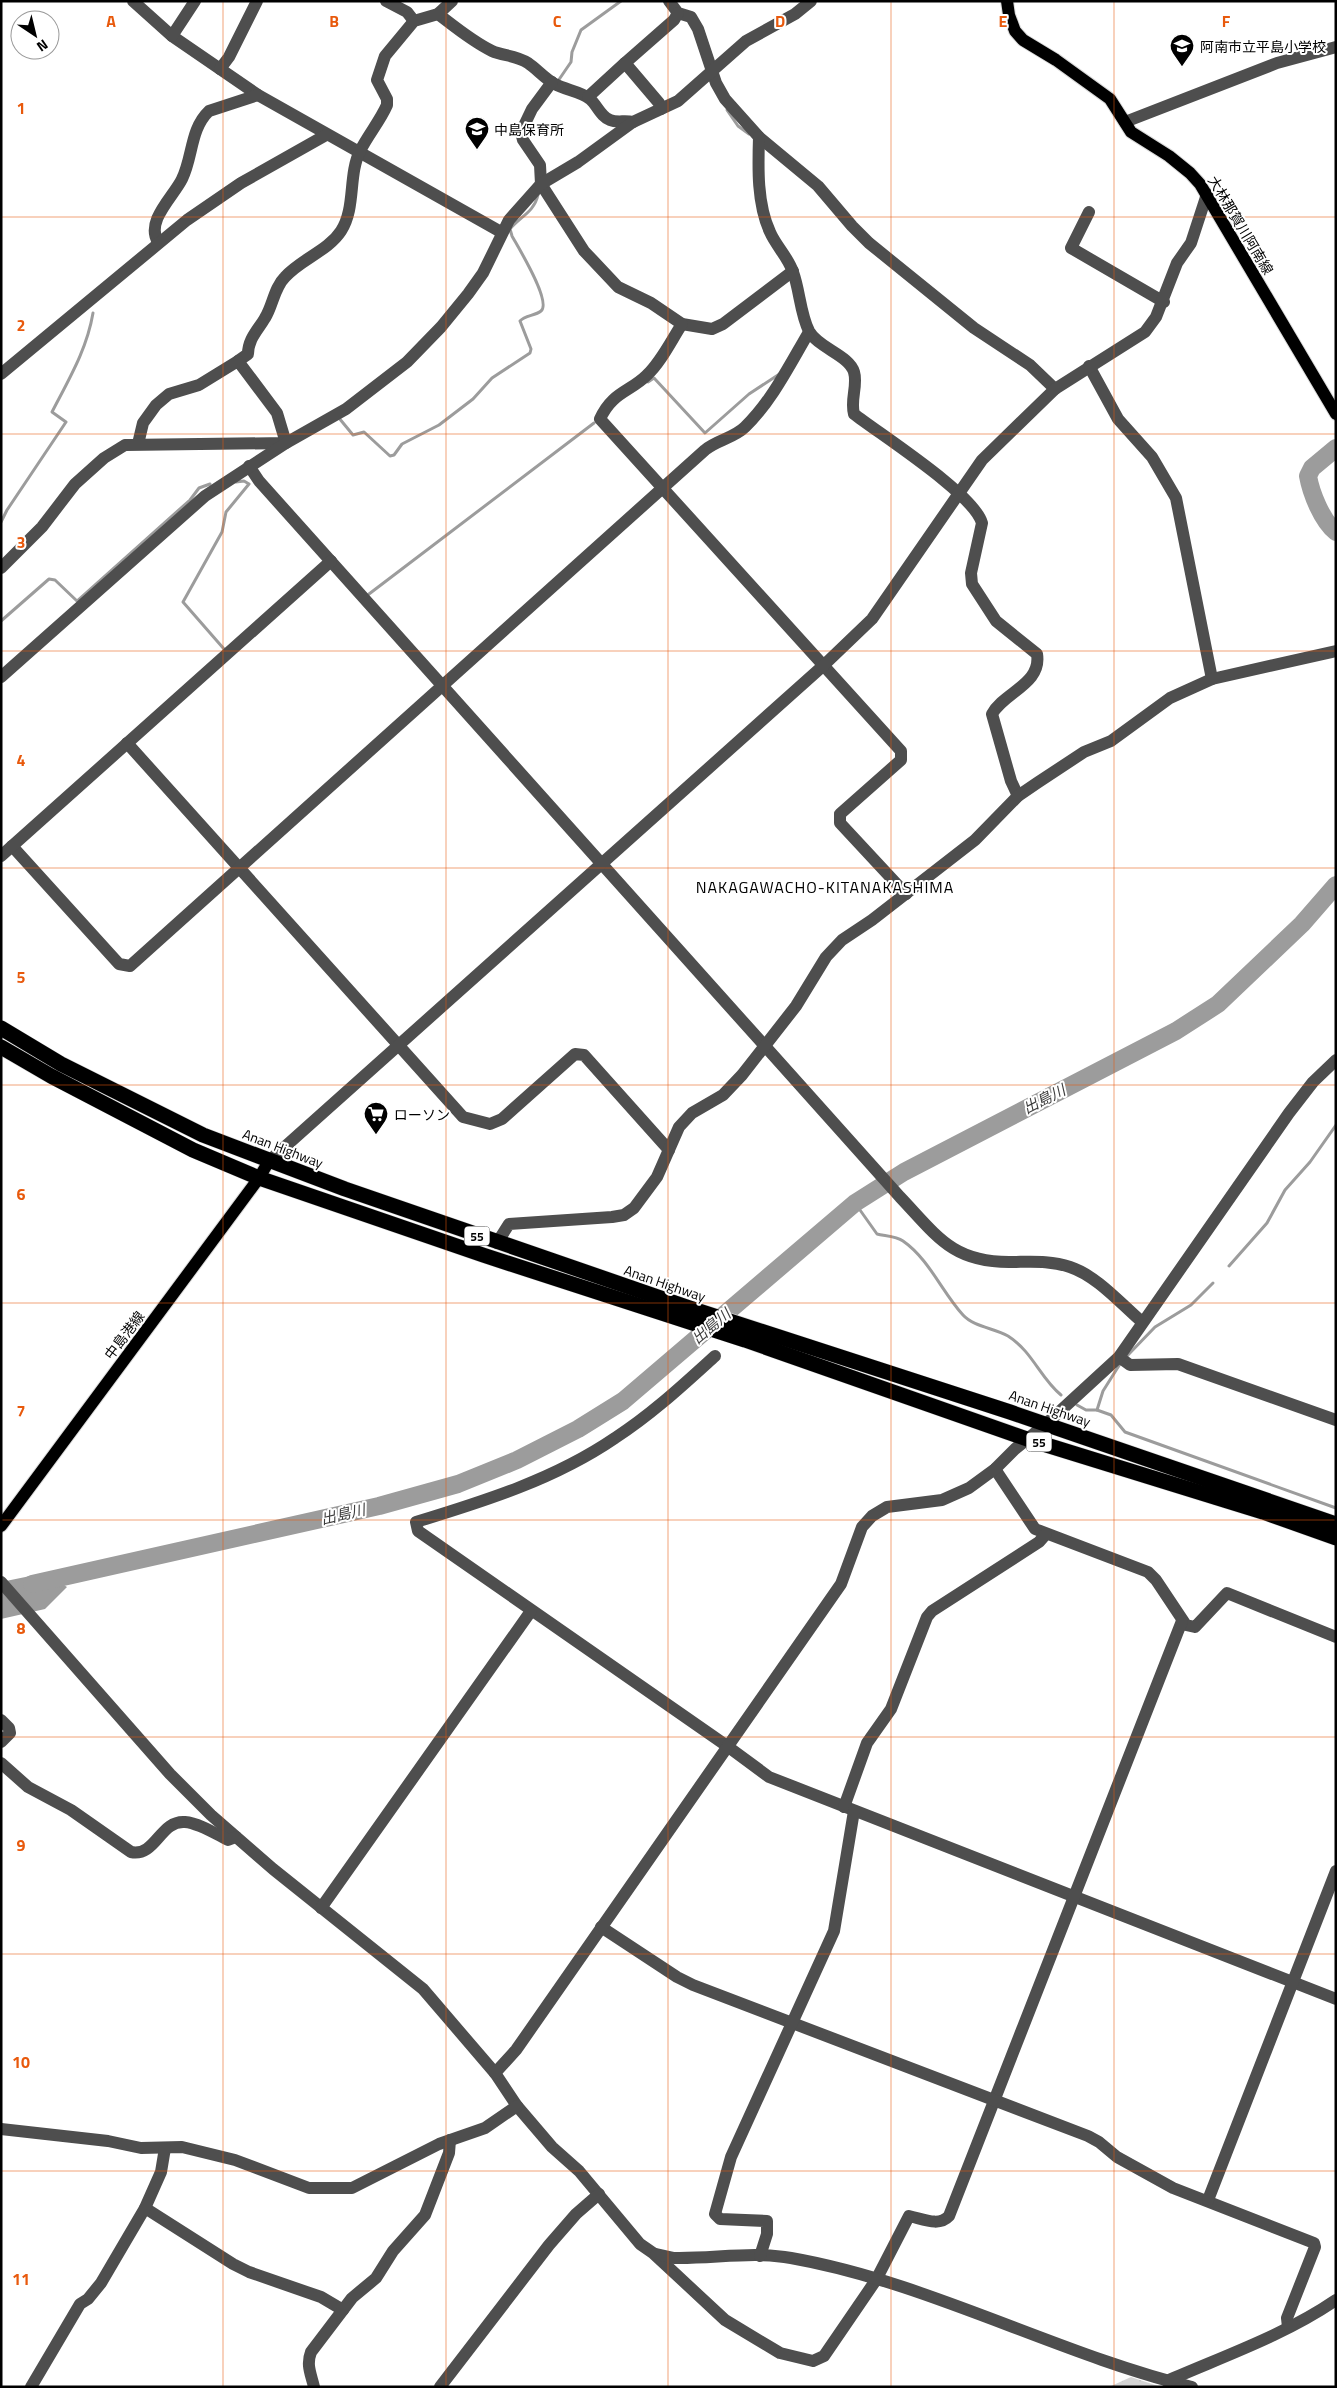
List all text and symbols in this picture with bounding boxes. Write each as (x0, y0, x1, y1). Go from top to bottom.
text: A (106, 9, 116, 33)
text: B (329, 9, 339, 33)
text: C (553, 9, 562, 33)
text: D (775, 9, 785, 33)
text: E (999, 9, 1008, 33)
text: F (1222, 9, 1231, 33)
north arrow (10, 10, 60, 60)
school or university icon: 阿南市立平島小学校 (1169, 33, 1195, 67)
text: N (33, 35, 53, 57)
place label: 阿南市立平島小学校 (1200, 36, 1326, 57)
text: 1 (17, 96, 25, 120)
school or university icon: 中島保育所 (464, 116, 490, 150)
place label: 中島保育所 (494, 119, 564, 140)
street label: 大林那賀川阿南線 (1203, 172, 1279, 278)
text: 2 (17, 313, 25, 337)
text: 3 (17, 530, 25, 554)
text: 4 (17, 748, 26, 772)
district label: NAKAGAWACHO-KITANAKASHIMA (696, 875, 954, 899)
text: 5 (17, 965, 26, 989)
water label: 出島川 (1019, 1078, 1071, 1119)
supermarket icon: ローソン (363, 1101, 389, 1135)
place label: ローソン (394, 1104, 450, 1125)
street label: Anan Highway (240, 1123, 327, 1173)
text: 6 (17, 1182, 26, 1206)
road number: 55 (464, 1226, 490, 1246)
street label: Anan Highway (621, 1259, 709, 1307)
water label: 出島川 (686, 1301, 737, 1349)
street label: 中島港線 (99, 1306, 149, 1364)
street label: Anan Highway (1006, 1384, 1094, 1432)
text: 7 (17, 1399, 25, 1423)
road number: 55 (1026, 1432, 1052, 1451)
water label: 出島川 (318, 1497, 369, 1530)
text: 8 (17, 1616, 26, 1640)
text: 9 (17, 1833, 26, 1857)
text: 10 (12, 2050, 30, 2074)
text: 11 (12, 2267, 30, 2291)

